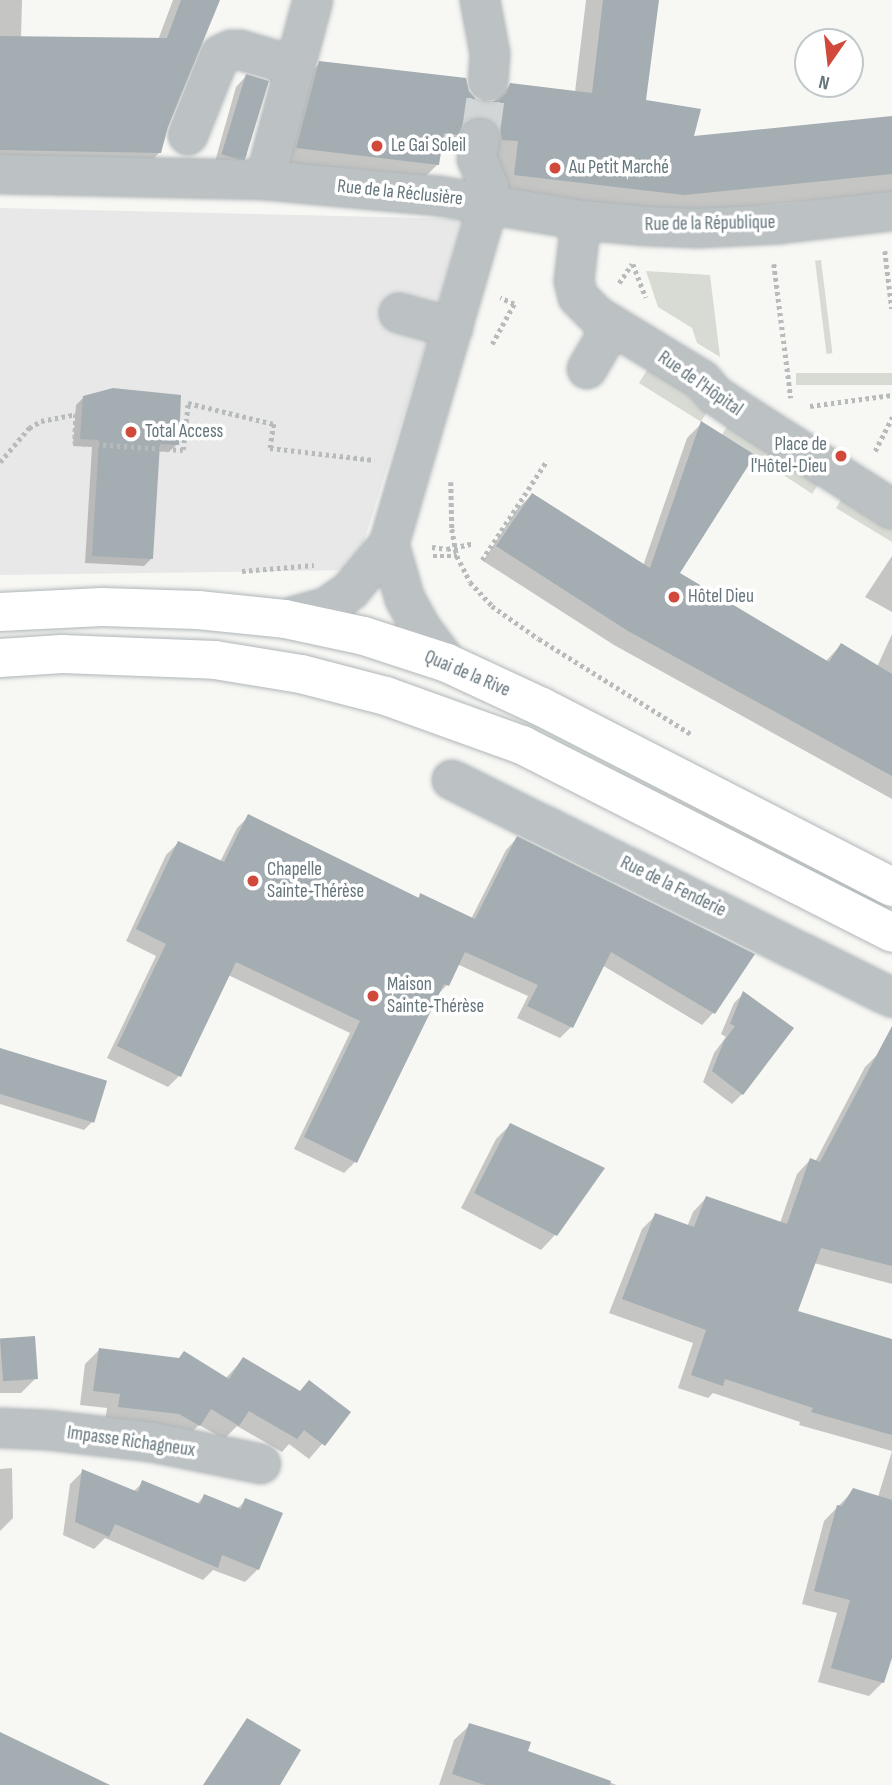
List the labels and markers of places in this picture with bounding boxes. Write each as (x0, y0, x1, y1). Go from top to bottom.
place label: Le Gai Soleil (391, 135, 466, 157)
marker: Le Gai Soleil (369, 138, 385, 154)
place label: Au Petit Marché (569, 157, 669, 179)
marker: Au Petit Marché (547, 160, 563, 176)
place label: Total Access (145, 421, 223, 443)
marker: Total Access (123, 424, 139, 440)
place label: Place de l'Hôtel-Dieu (751, 434, 827, 478)
marker: Place de l'Hôtel-Dieu (833, 448, 849, 464)
place label: Hôtel Dieu (688, 586, 754, 608)
marker: Hôtel Dieu (666, 589, 682, 605)
place label: Chapelle Sainte-Thérèse (267, 859, 364, 903)
marker: Chapelle Sainte-Thérèse (245, 873, 261, 889)
place label: Maison Sainte-Thérèse (387, 974, 484, 1018)
marker: Maison Sainte-Thérèse (365, 988, 381, 1004)

